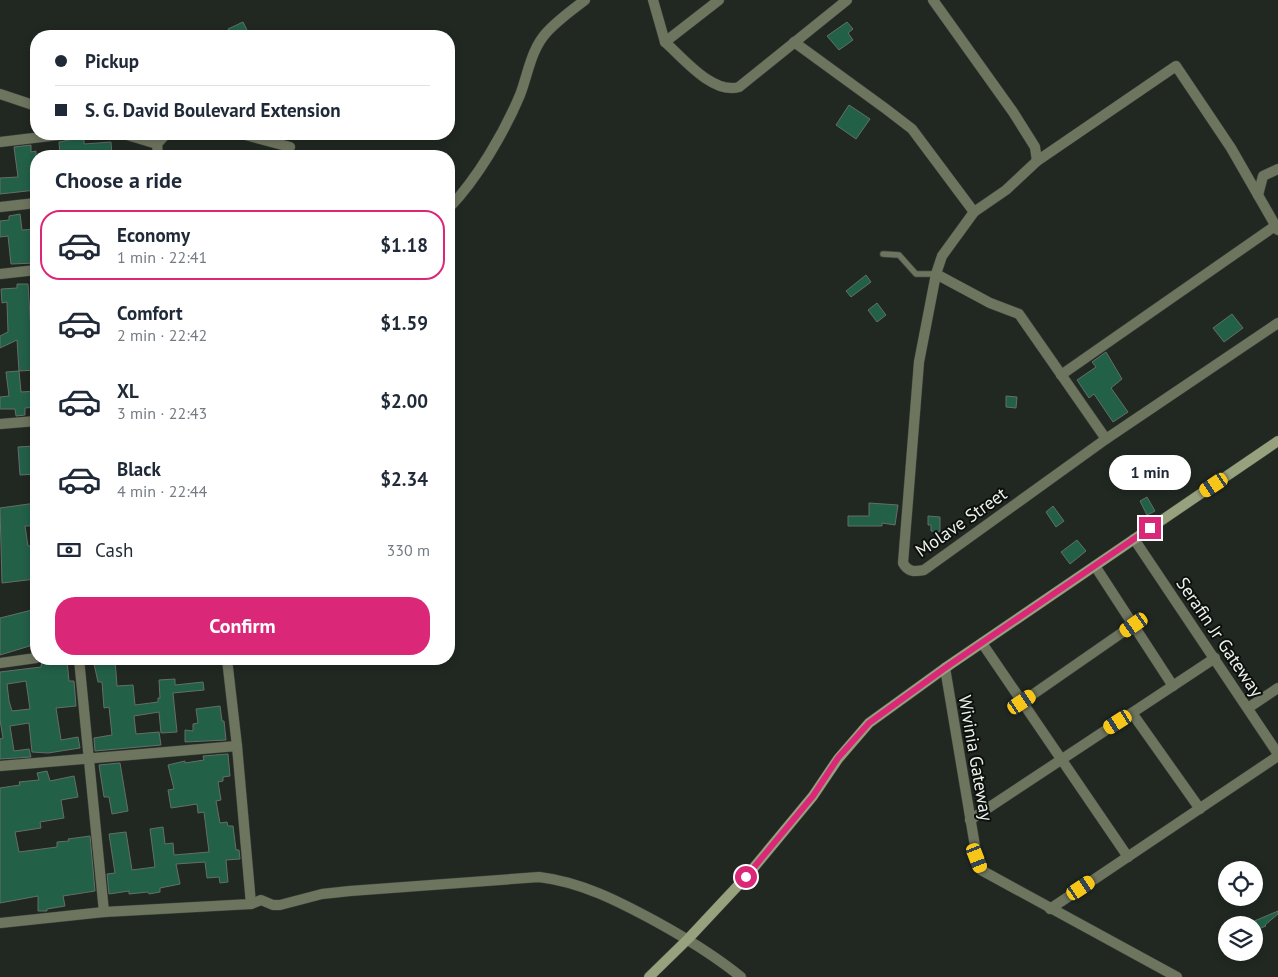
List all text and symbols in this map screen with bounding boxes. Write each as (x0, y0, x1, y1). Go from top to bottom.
text: Pickup (85, 49, 139, 73)
text: S. G. David Boulevard Extension (85, 98, 341, 122)
text: Choose a ride (55, 166, 182, 194)
icon: car (57, 223, 102, 268)
text: Economy (117, 223, 190, 247)
text: $1.18 (380, 233, 428, 257)
text: 1 min · 22:41 (117, 247, 207, 267)
icon: car (57, 301, 102, 346)
text: Comfort (117, 301, 183, 325)
text: $1.59 (380, 311, 428, 335)
text: 2 min · 22:42 (117, 325, 207, 345)
icon: car (57, 379, 102, 424)
text: XL (117, 379, 139, 403)
text: $2.00 (380, 389, 428, 413)
text: 3 min · 22:43 (117, 403, 207, 423)
callout: 1 min (1109, 456, 1191, 490)
icon: car (57, 457, 102, 502)
text: Black (117, 457, 161, 481)
text: 1 min (1130, 462, 1170, 482)
text: $2.34 (380, 467, 428, 491)
car (1197, 470, 1230, 500)
text: 4 min · 22:44 (117, 481, 207, 501)
street label: Molave Street (911, 482, 1011, 562)
route end (1139, 517, 1161, 539)
icon: cash (55, 536, 83, 564)
text: Cash (95, 538, 133, 562)
text: 330 m (387, 540, 430, 560)
street label: Serafin Jr Gateway (1171, 573, 1269, 702)
button: Confirm (55, 597, 430, 655)
car (1117, 610, 1150, 640)
car (1005, 687, 1038, 717)
street label: Wivinia Gateway (954, 693, 998, 823)
car (1101, 708, 1134, 736)
car (964, 841, 989, 875)
map controls (1218, 861, 1263, 961)
button: locate (1218, 861, 1263, 906)
route start (735, 866, 757, 888)
car (1064, 873, 1097, 903)
button: layers (1218, 916, 1263, 961)

